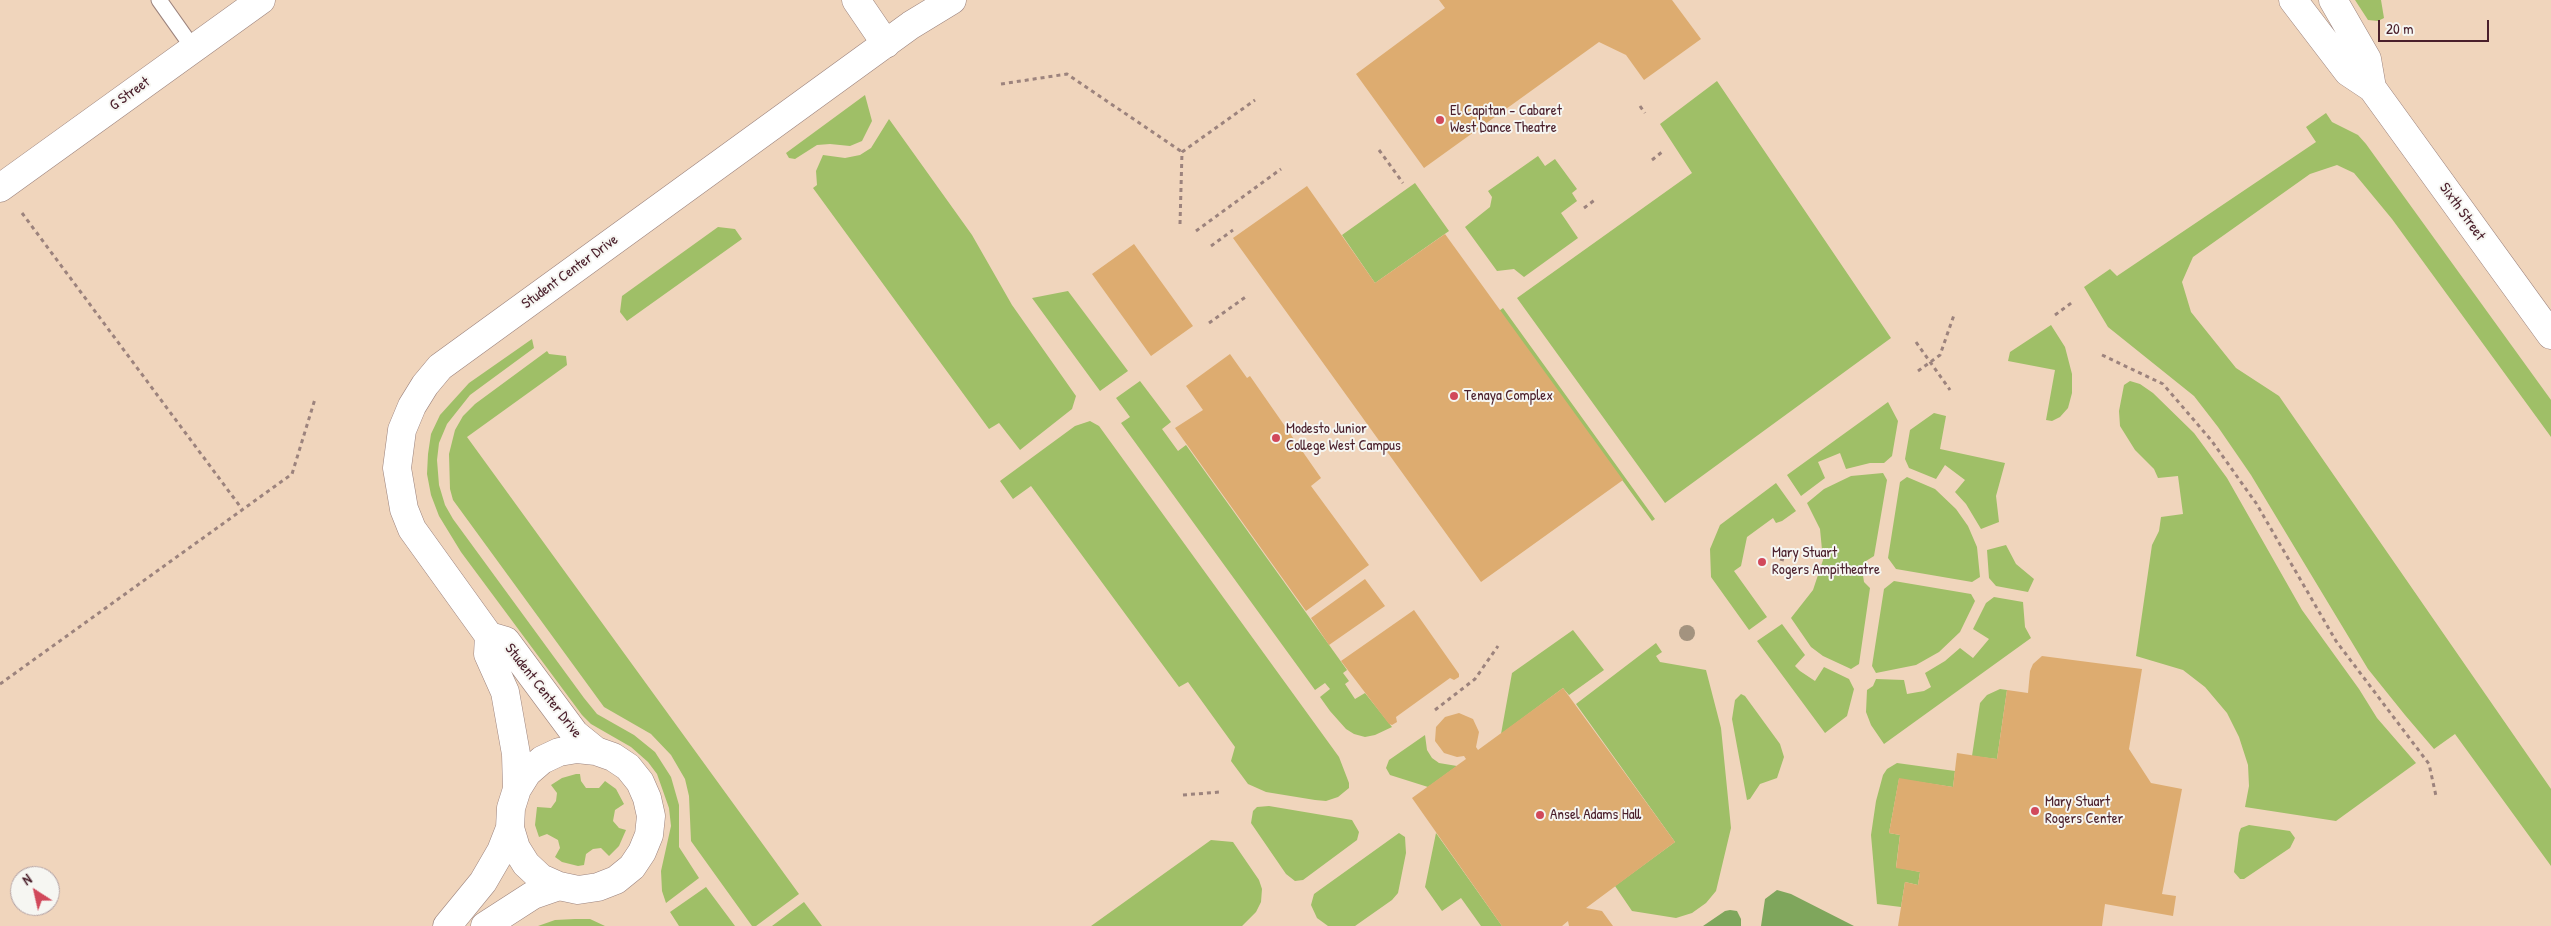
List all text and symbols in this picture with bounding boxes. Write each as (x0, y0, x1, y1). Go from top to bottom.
scale bar (2381, 10, 2492, 42)
text: 20 m (2386, 18, 2413, 39)
street label: G Street (106, 73, 154, 115)
place label: El Capitan - Cabaret West Dance Theatre (1450, 102, 1562, 137)
marker: El Capitan - Cabaret West Dance Theatre (1434, 114, 1446, 126)
street label: Sixth Street (2435, 180, 2489, 244)
street label: Student Center Drive (518, 231, 622, 313)
place label: Tenaya Complex (1464, 387, 1553, 405)
marker: Tenaya Complex (1448, 390, 1460, 402)
place label: Modesto Junior College West Campus (1286, 420, 1401, 455)
marker: Modesto Junior College West Campus (1270, 432, 1282, 444)
place label: Mary Stuart Rogers Ampitheatre (1772, 544, 1880, 579)
marker: Mary Stuart Rogers Ampitheatre (1756, 556, 1768, 568)
street label: Student Center Drive (501, 640, 585, 742)
place label: Mary Stuart Rogers Center (2045, 793, 2123, 828)
marker: Mary Stuart Rogers Center (2029, 805, 2041, 817)
place label: Ansel Adams Hall (1550, 806, 1641, 824)
marker: Ansel Adams Hall (1534, 809, 1546, 821)
north arrow (10, 866, 60, 916)
text: N (18, 869, 35, 889)

